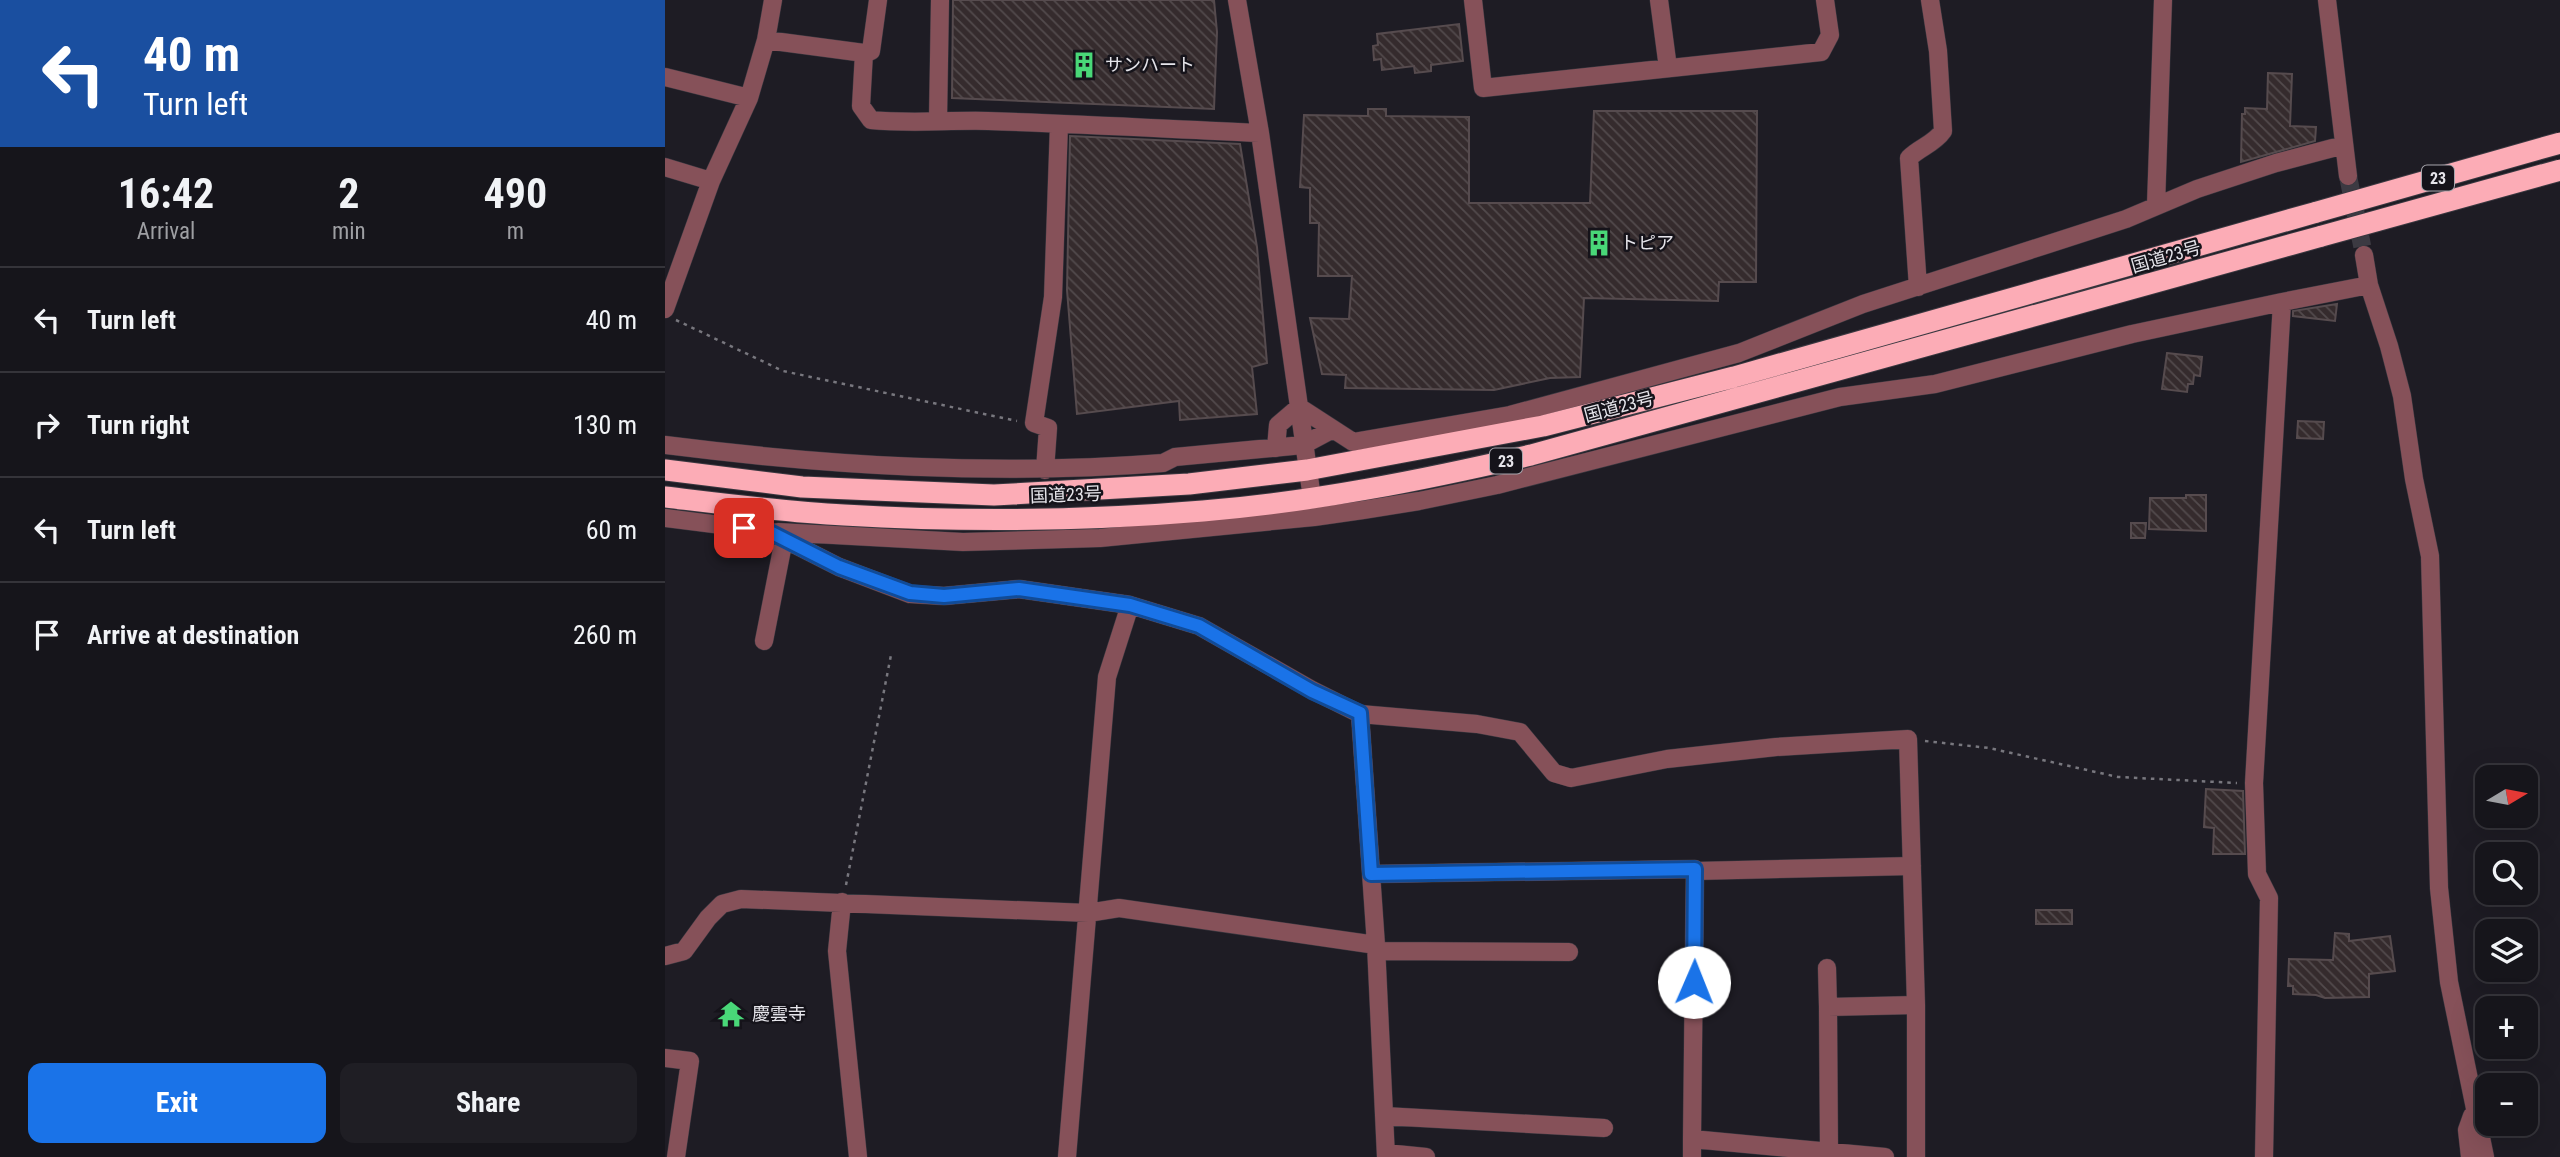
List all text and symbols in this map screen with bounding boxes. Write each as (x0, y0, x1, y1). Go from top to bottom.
text: 40 m (143, 26, 240, 83)
icon: left (28, 28, 119, 119)
building icon: サンハート (1069, 50, 1099, 80)
place label: サンハート (1105, 54, 1195, 75)
text: Turn left (143, 85, 248, 123)
road number: 23 (2422, 166, 2454, 190)
text: 16:42 (118, 169, 214, 218)
text: 2 (338, 169, 359, 218)
text: 490 (483, 169, 547, 218)
text: Arrival (137, 218, 195, 245)
text: min (332, 218, 366, 245)
text: m (507, 218, 524, 245)
building icon: トピア (1584, 228, 1614, 258)
place label: トピア (1620, 232, 1674, 253)
street label: 国道23号 (2128, 237, 2203, 277)
icon: left (28, 301, 66, 339)
text: Turn left (87, 305, 176, 335)
text: 40 m (586, 305, 637, 335)
street label: 国道23号 (1581, 387, 1656, 426)
icon: right (28, 406, 66, 444)
text: Turn right (87, 410, 189, 440)
text: 130 m (573, 410, 637, 440)
road number: 23 (1490, 448, 1522, 474)
street label: 国道23号 (1030, 483, 1102, 506)
pin (714, 498, 774, 558)
icon: arrive (725, 509, 763, 547)
icon: left (28, 511, 66, 549)
text: Turn left (87, 515, 176, 545)
text: 60 m (586, 515, 637, 545)
icon: arrive (28, 616, 66, 654)
text: Arrive at destination (87, 620, 299, 650)
text: 260 m (573, 620, 637, 650)
north arrow (2475, 765, 2537, 828)
map controls (2475, 765, 2538, 1136)
button: search (2475, 842, 2538, 905)
button: layers (2475, 919, 2538, 982)
position arrow (1657, 945, 1731, 1019)
button: + (2475, 996, 2538, 1059)
temple icon: 慶雲寺 (716, 999, 746, 1029)
place label: 慶雲寺 (752, 1003, 806, 1024)
button: Exit (28, 1063, 326, 1143)
button: Share (340, 1063, 637, 1143)
button: − (2475, 1073, 2538, 1136)

